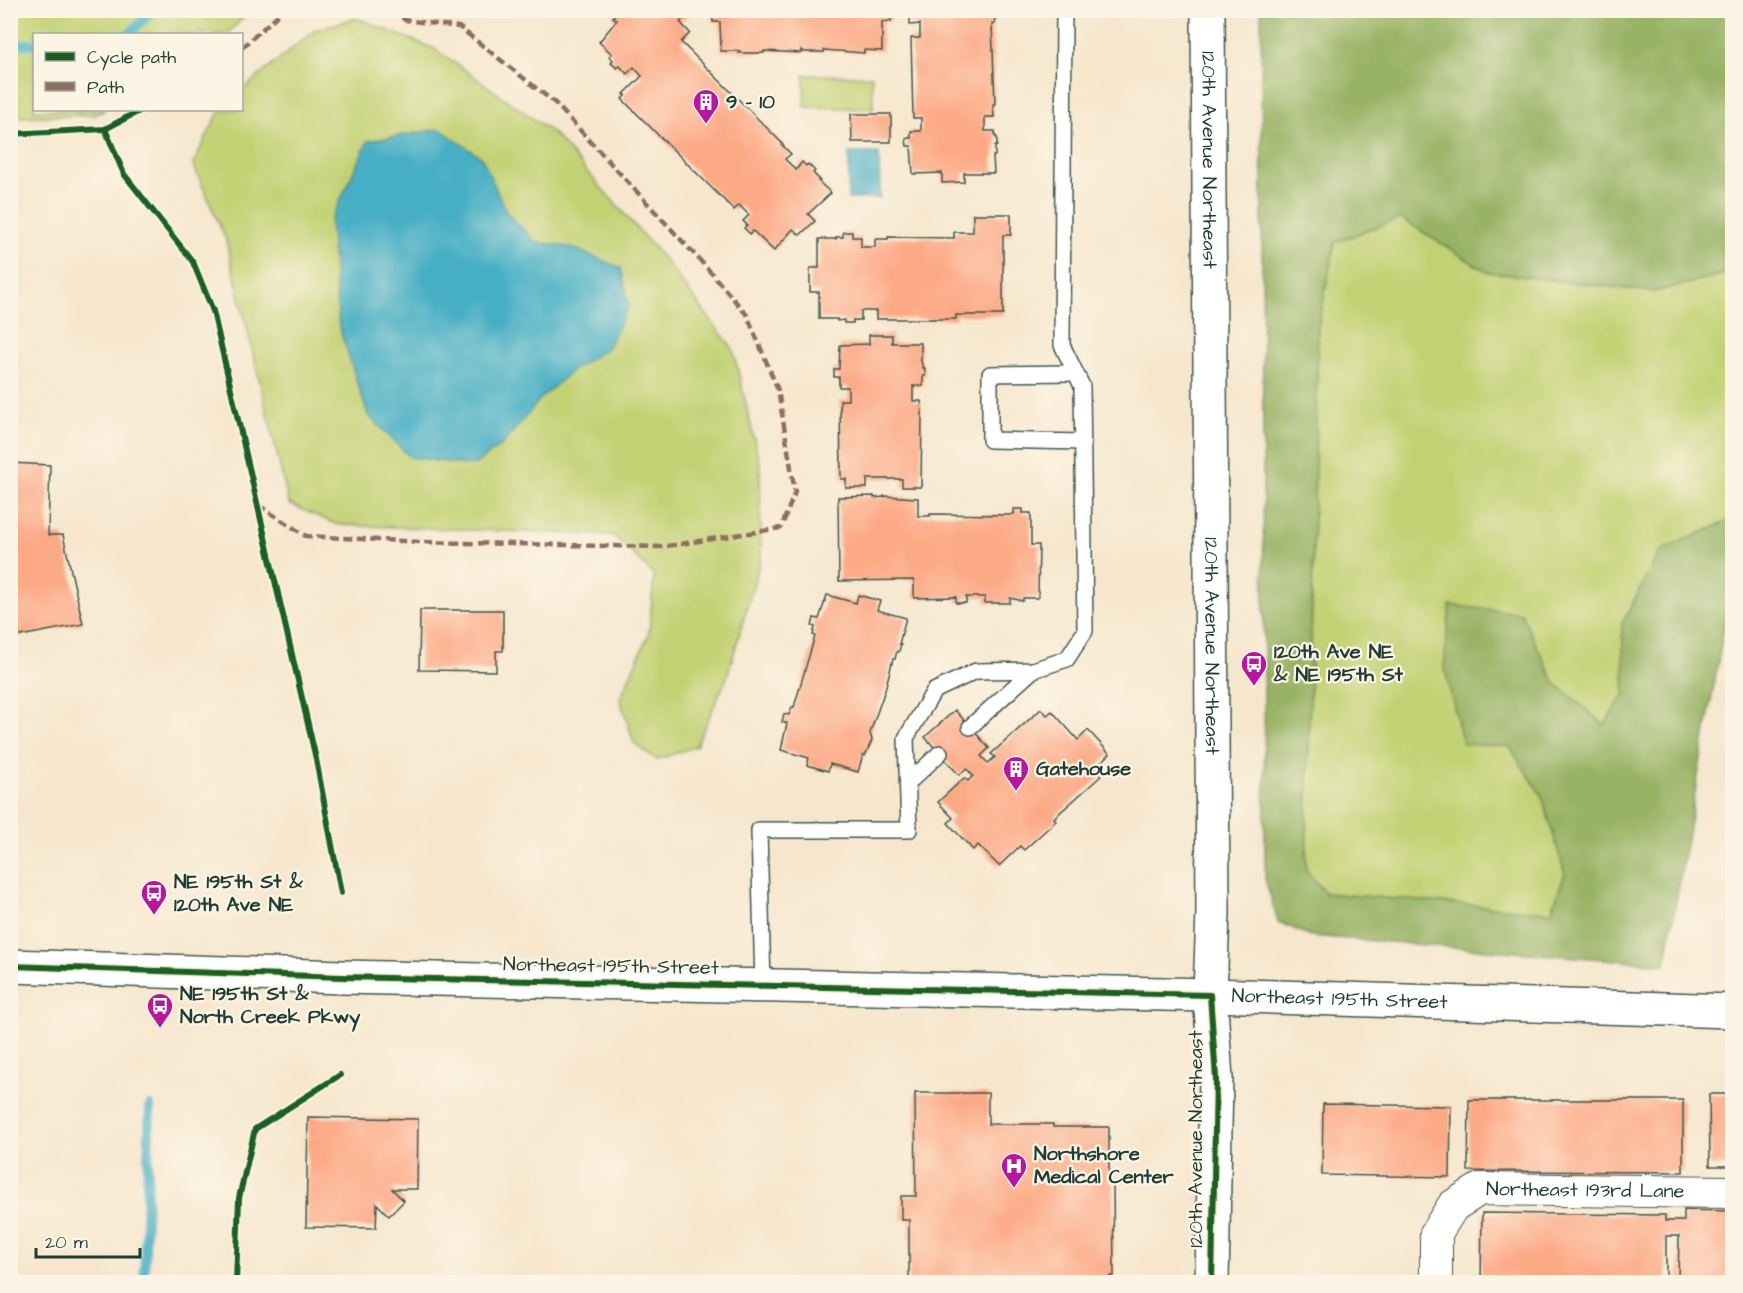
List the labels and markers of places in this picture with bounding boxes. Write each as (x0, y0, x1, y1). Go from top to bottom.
building icon: 9 - 10 (691, 87, 721, 125)
place label: 9 - 10 (726, 88, 775, 116)
place label: 120th Ave NE & NE 195th St (1273, 638, 1404, 689)
bus stop icon: 120th Ave NE & NE 195th St (1239, 649, 1269, 687)
building icon: Gatehouse (1001, 754, 1031, 792)
place label: Gatehouse (1036, 755, 1131, 783)
place label: NE 195th St & 120th Ave NE (174, 868, 303, 919)
bus stop icon: NE 195th St & 120th Ave NE (139, 878, 169, 916)
place label: NE 195th St & North Creek Pkwy (180, 980, 360, 1032)
bus stop icon: NE 195th St & North Creek Pkwy (145, 991, 175, 1029)
place label: Northshore Medical Center (1034, 1140, 1175, 1191)
hospital icon: Northshore Medical Center (999, 1151, 1029, 1189)

